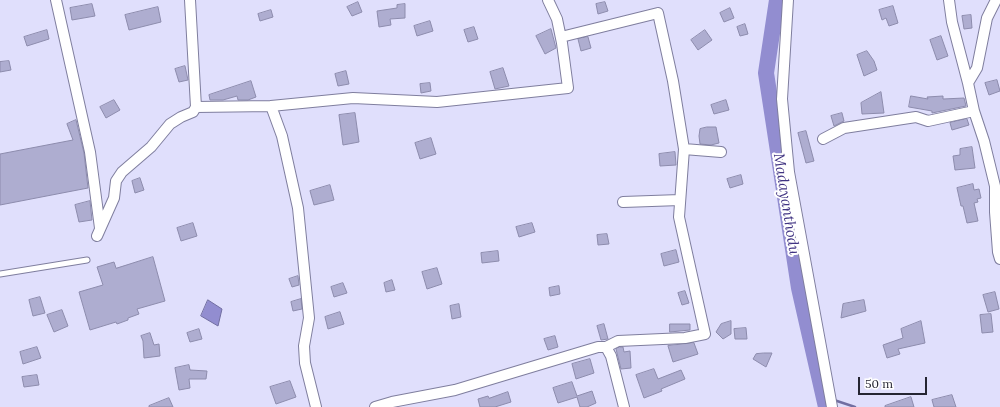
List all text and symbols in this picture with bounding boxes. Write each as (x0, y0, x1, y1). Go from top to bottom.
water label: Madayanthodu (769, 152, 803, 256)
scale bar (860, 369, 929, 395)
text: 50 m (865, 376, 893, 391)

